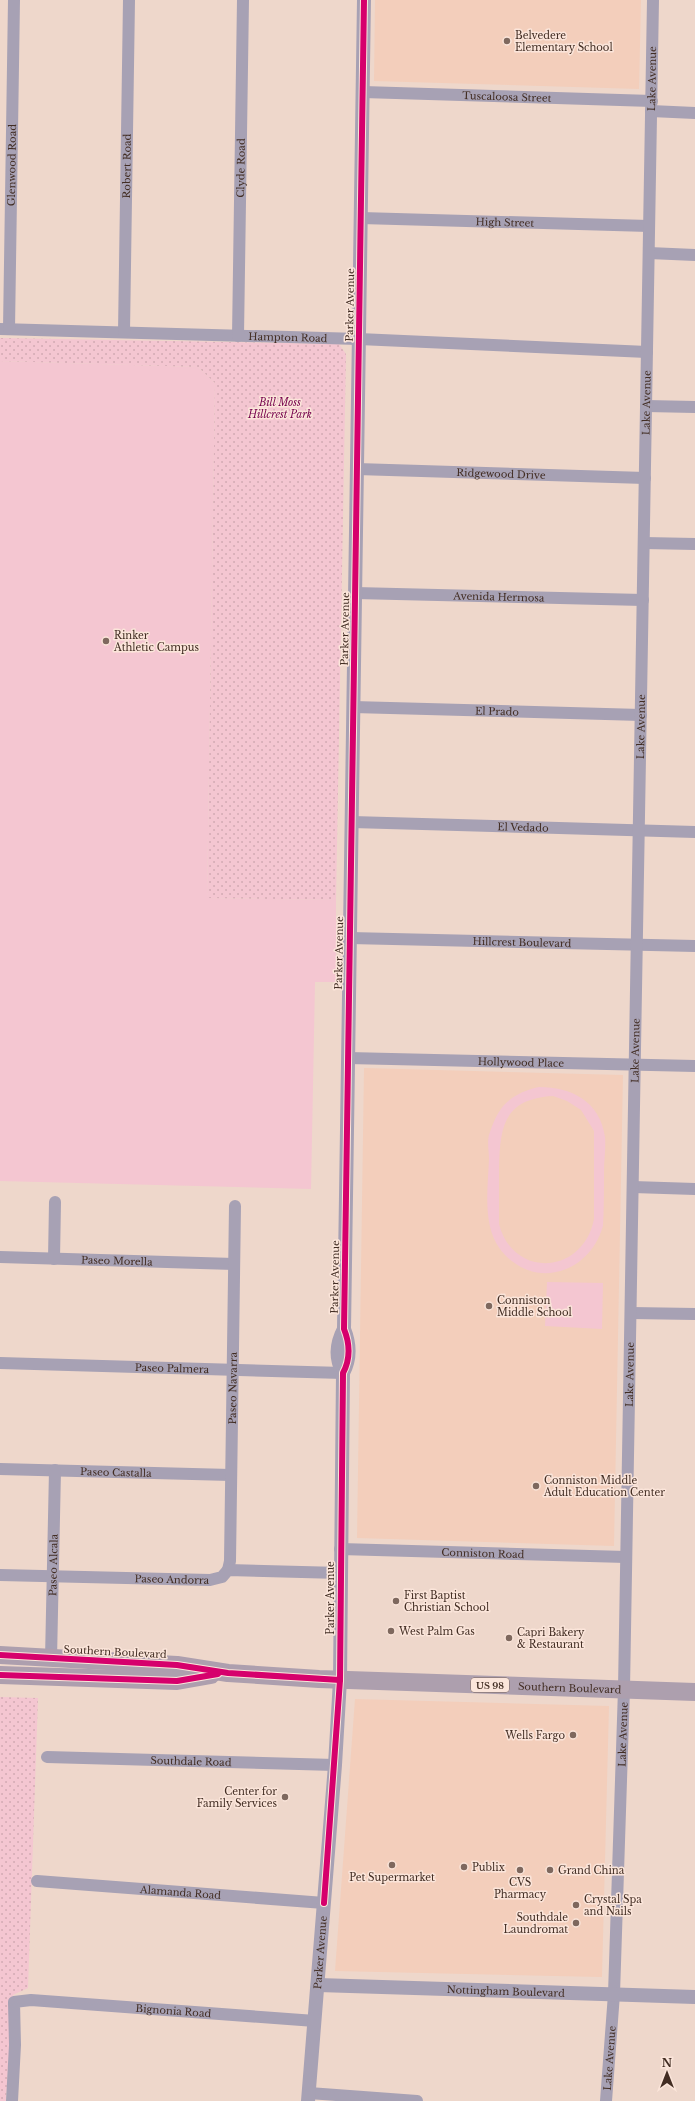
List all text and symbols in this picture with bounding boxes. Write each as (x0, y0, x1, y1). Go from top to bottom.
place label: Belvedere Elementary School (515, 29, 613, 54)
marker: Belvedere Elementary School (502, 36, 512, 46)
street label: Lake Avenue (645, 46, 659, 111)
street label: Tuscaloosa Street (462, 89, 552, 104)
street label: Glenwood Road (4, 124, 19, 206)
street label: Robert Road (120, 133, 133, 198)
street label: Clyde Road (234, 138, 247, 198)
street label: High Street (476, 215, 535, 229)
street label: Parker Avenue (343, 268, 357, 342)
street label: Hampton Road (248, 329, 328, 345)
street label: Lake Avenue (639, 370, 653, 435)
park label: Bill Moss Hillcrest Park (247, 396, 312, 421)
street label: Ridgewood Drive (456, 466, 546, 481)
street label: Avenida Hermosa (452, 589, 545, 604)
street label: Parker Avenue (338, 592, 352, 666)
place label: Rinker Athletic Campus (113, 629, 199, 654)
marker: Rinker Athletic Campus (101, 636, 111, 646)
street label: Lake Avenue (633, 694, 648, 759)
street label: El Prado (475, 704, 520, 718)
street label: El Vedado (497, 820, 549, 834)
street label: Parker Avenue (332, 916, 346, 990)
street label: Hillcrest Boulevard (472, 934, 572, 950)
street label: Lake Avenue (628, 1018, 642, 1083)
street label: Hollywood Place (478, 1054, 564, 1069)
street label: Parker Avenue (328, 1240, 342, 1314)
street label: Paseo Morella (81, 1253, 153, 1268)
place label: Conniston Middle School (497, 1294, 572, 1319)
marker: Conniston Middle School (484, 1301, 494, 1311)
street label: Lake Avenue (622, 1342, 636, 1407)
street label: Paseo Navarra (225, 1351, 239, 1425)
street label: Paseo Palmera (135, 1360, 210, 1376)
street label: Paseo Castalla (80, 1465, 152, 1479)
place label: Conniston Middle Adult Education Center (543, 1474, 665, 1499)
marker: Conniston Middle Adult Education Center (531, 1481, 541, 1491)
street label: Paseo Alcala (46, 1533, 60, 1596)
street label: Conniston Road (441, 1545, 525, 1561)
street label: Parker Avenue (324, 1561, 337, 1635)
street label: Paseo Andorra (134, 1572, 210, 1586)
place label: First Baptist Christian School (404, 1589, 489, 1614)
marker: First Baptist Christian School (391, 1596, 401, 1606)
place label: West Palm Gas (398, 1625, 475, 1638)
marker: West Palm Gas (386, 1626, 396, 1636)
place label: Capri Bakery & Restaurant (517, 1626, 585, 1651)
marker: Capri Bakery & Restaurant (504, 1633, 514, 1643)
street label: Southern Boulevard (63, 1643, 167, 1661)
road number: US 98 (471, 1678, 509, 1692)
street label: Southern Boulevard (518, 1679, 622, 1696)
street label: Lake Avenue (615, 1702, 630, 1767)
place label: Wells Fargo (504, 1729, 565, 1742)
marker: Wells Fargo (568, 1730, 578, 1740)
street label: Southdale Road (150, 1753, 232, 1769)
place label: Center for Family Services (197, 1785, 277, 1810)
marker: Center for Family Services (280, 1792, 290, 1802)
marker: Pet Supermarket (387, 1860, 397, 1870)
place label: Publix (472, 1861, 505, 1874)
marker: Publix (459, 1862, 469, 1872)
place label: Grand China (558, 1864, 625, 1877)
marker: CVS Pharmacy (515, 1865, 525, 1875)
marker: Grand China (545, 1865, 555, 1875)
place label: Pet Supermarket (349, 1871, 435, 1884)
place label: CVS Pharmacy (494, 1876, 547, 1901)
street label: Alamanda Road (139, 1882, 222, 1902)
place label: Crystal Spa and Nails (584, 1893, 642, 1918)
marker: Crystal Spa and Nails (571, 1900, 581, 1910)
place label: Southdale Laundromat (504, 1911, 568, 1936)
street label: Parker Avenue (311, 1915, 329, 1990)
marker: Southdale Laundromat (571, 1918, 581, 1928)
street label: Nottingham Boulevard (447, 1983, 565, 1999)
street label: Bignonia Road (135, 2001, 212, 2020)
street label: Lake Avenue (600, 2025, 618, 2091)
north arrow (647, 2053, 687, 2093)
text: N (662, 2056, 673, 2070)

